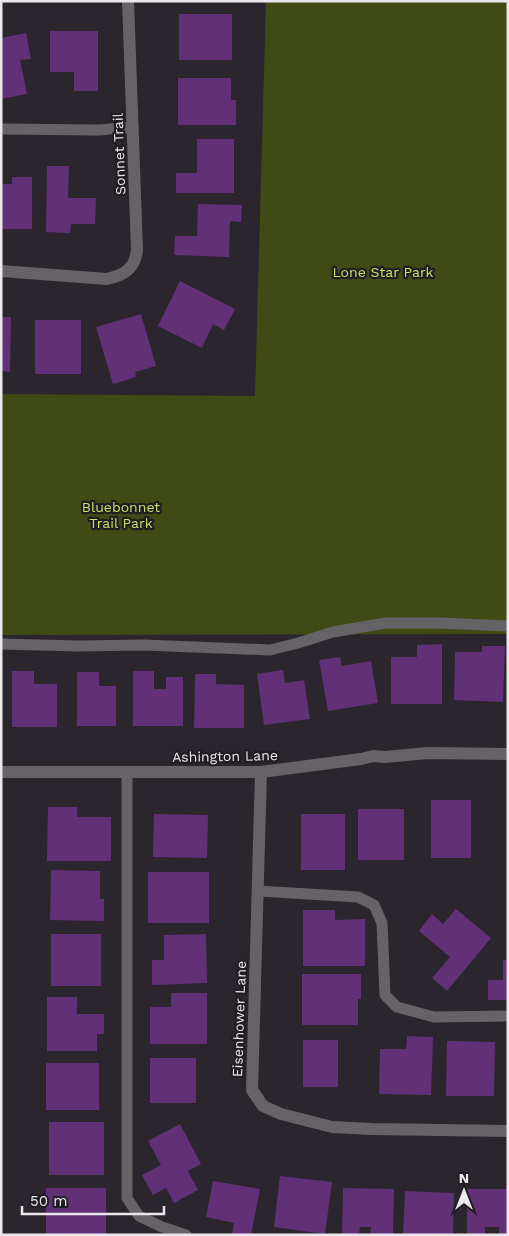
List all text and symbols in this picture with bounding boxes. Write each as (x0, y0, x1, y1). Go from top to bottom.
street label: Sonnet Trail (110, 112, 128, 195)
park label: Lone Star Park (332, 264, 434, 280)
park label: Bluebonnet Trail Park (82, 499, 160, 531)
street label: Ashington Lane (172, 747, 278, 765)
street label: Eisenhower Lane (229, 961, 249, 1077)
north arrow (439, 1166, 489, 1216)
text: N (459, 1170, 469, 1186)
scale bar (22, 1184, 165, 1216)
text: 50 m (30, 1192, 67, 1210)

